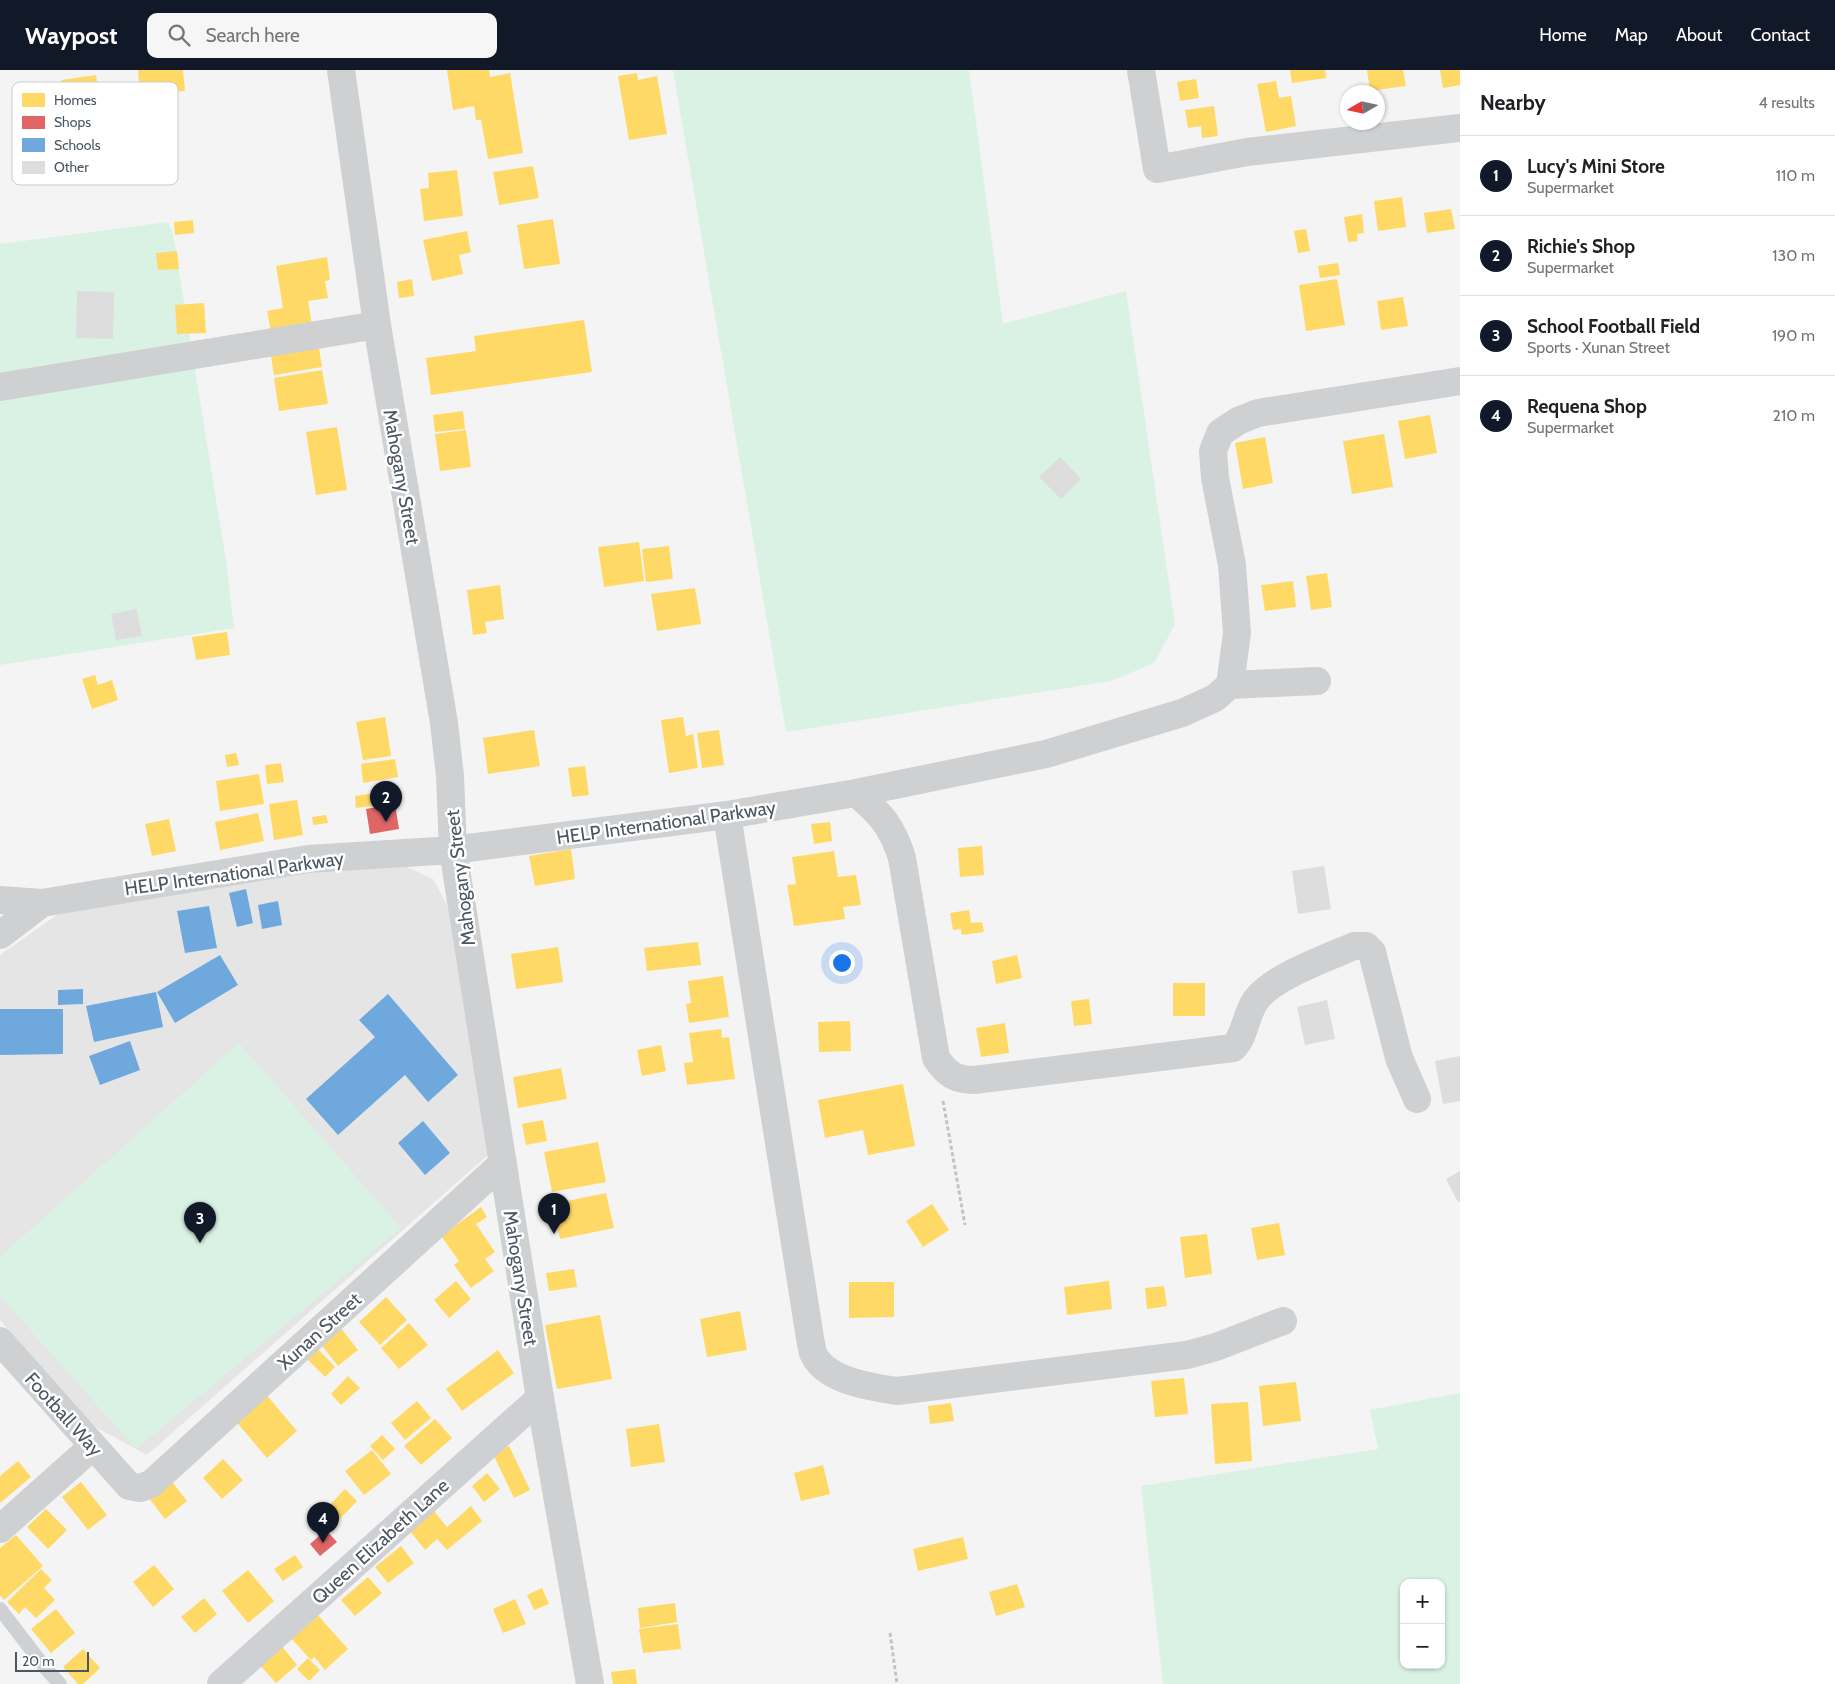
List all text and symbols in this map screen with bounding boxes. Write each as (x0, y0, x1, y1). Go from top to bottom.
search box (147, 13, 497, 58)
text: Waypost (25, 21, 117, 50)
icon: search (165, 21, 193, 49)
text: Search here (205, 24, 300, 47)
text: Home (1539, 24, 1587, 46)
text: Map (1615, 24, 1648, 46)
text: About (1676, 24, 1722, 46)
text: Contact (1750, 24, 1810, 46)
legend (12, 82, 178, 185)
north arrow (1340, 85, 1385, 130)
text: Nearby (1480, 90, 1546, 115)
text: Homes (54, 91, 97, 109)
text: 4 results (1758, 93, 1815, 112)
text: Shops (54, 113, 91, 131)
text: Schools (54, 136, 101, 154)
text: Lucy's Mini Store (1527, 155, 1665, 178)
text: Other (54, 158, 89, 176)
text: 1 (1493, 166, 1499, 185)
text: 110 m (1776, 166, 1815, 185)
text: Supermarket (1527, 178, 1614, 197)
text: Richie's Shop (1527, 235, 1635, 258)
text: 2 (1492, 246, 1500, 265)
text: 130 m (1772, 246, 1815, 265)
text: Supermarket (1527, 258, 1614, 277)
text: School Football Field (1527, 315, 1700, 338)
text: 3 (1492, 326, 1500, 345)
text: 190 m (1772, 326, 1815, 345)
text: Sports · Xunan Street (1527, 338, 1670, 357)
text: Requena Shop (1527, 395, 1647, 418)
text: 4 (1491, 406, 1501, 425)
text: 210 m (1773, 406, 1815, 425)
street label: Mahogany Street (378, 408, 425, 547)
text: Supermarket (1527, 418, 1614, 437)
pin: 2 (370, 781, 402, 822)
street label: HELP International Parkway (555, 796, 777, 849)
street label: Mahogany Street (441, 808, 480, 947)
street label: HELP International Parkway (123, 847, 345, 900)
your location (829, 950, 855, 976)
pin: 1 (538, 1193, 570, 1234)
pin: 3 (184, 1202, 216, 1243)
street label: Mahogany Street (498, 1209, 543, 1348)
street label: Xunan Street (273, 1288, 366, 1375)
street label: Football Way (20, 1368, 107, 1461)
street label: Queen Elizabeth Lane (307, 1474, 454, 1609)
pin: 4 (307, 1502, 339, 1543)
map controls (1400, 1579, 1445, 1669)
button: + (1400, 1579, 1445, 1624)
button: − (1400, 1624, 1445, 1669)
scale bar (15, 1649, 89, 1672)
text: 20 m (22, 1652, 55, 1670)

